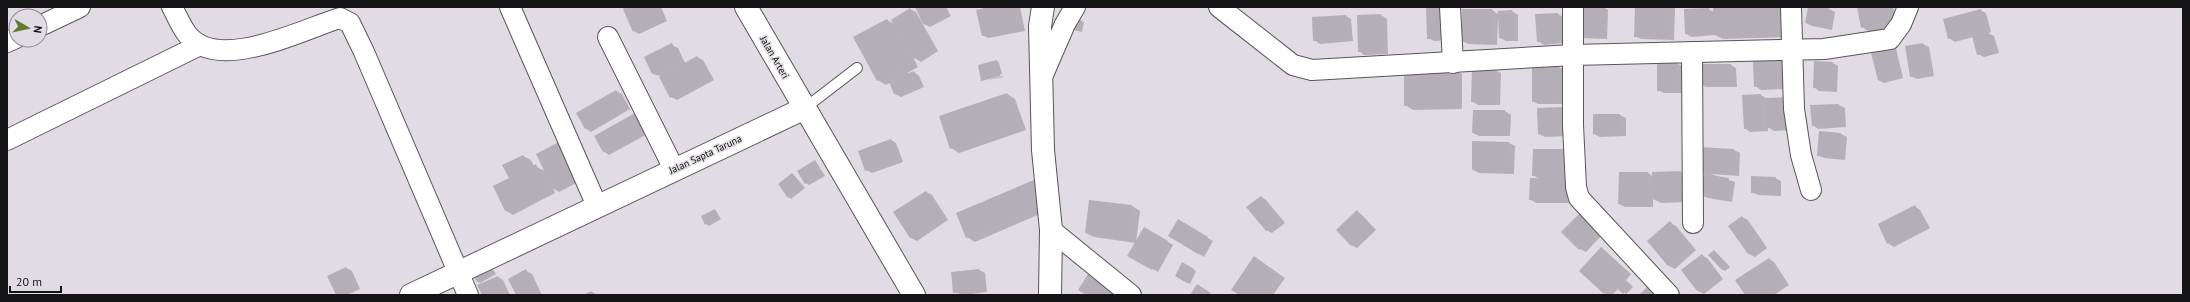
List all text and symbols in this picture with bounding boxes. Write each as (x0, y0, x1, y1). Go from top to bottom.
north arrow (8, 8, 48, 48)
text: N (30, 25, 45, 34)
street label: Jalan Arteri (757, 33, 792, 81)
street label: Jalan Sapta Taruna (666, 132, 744, 177)
scale bar (10, 268, 61, 294)
text: 20 m (16, 274, 42, 289)

